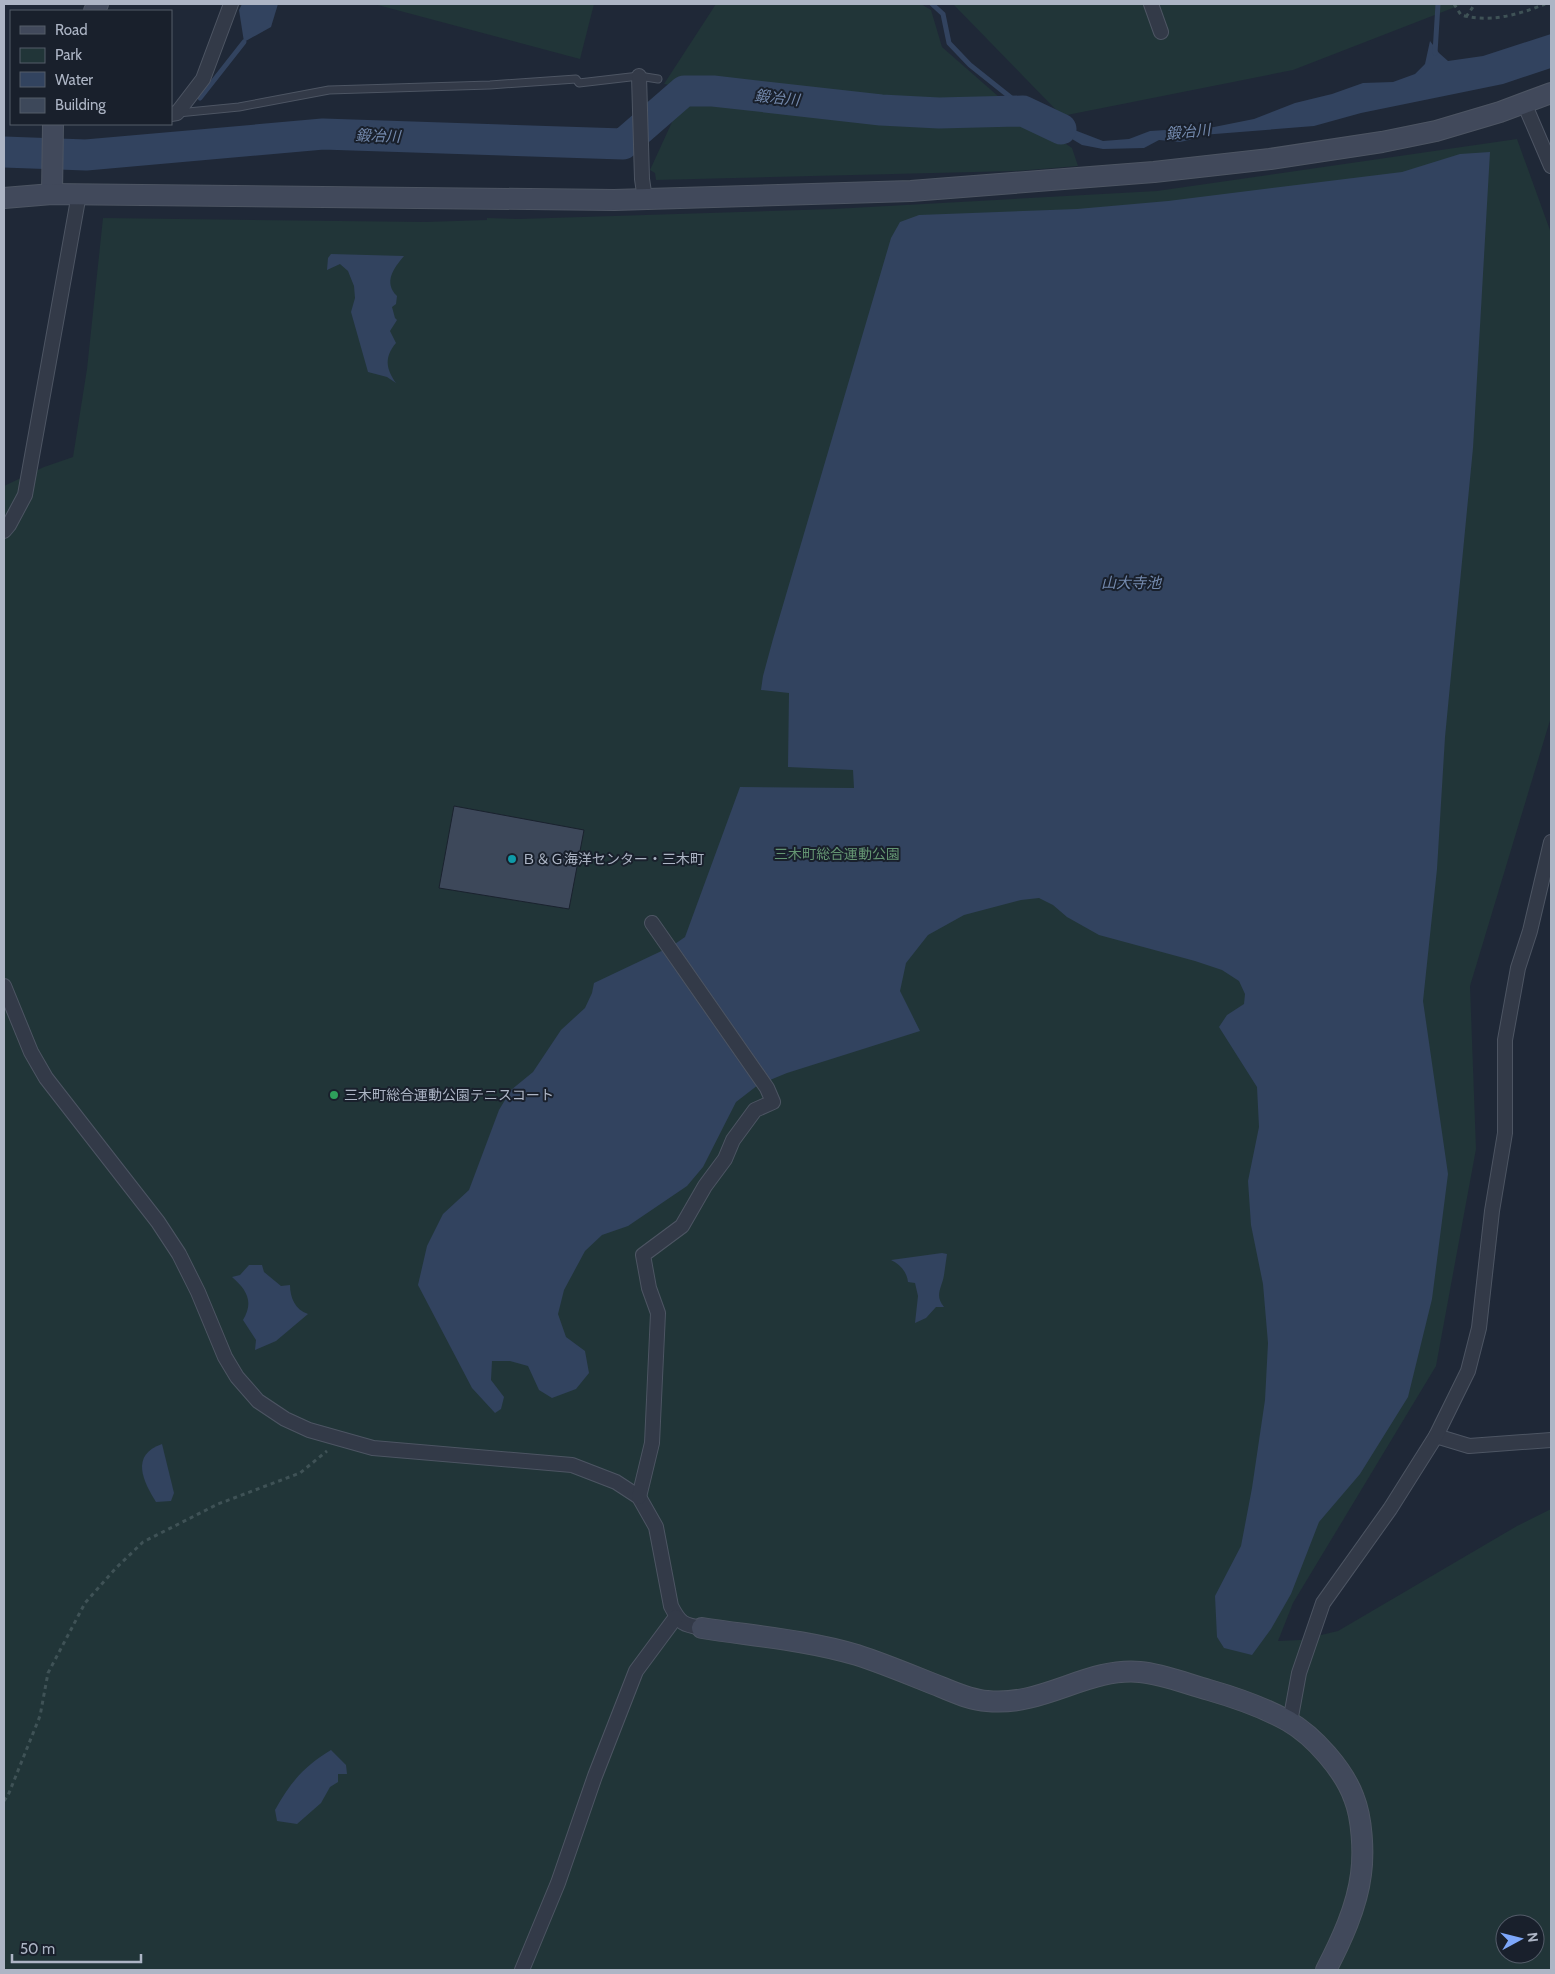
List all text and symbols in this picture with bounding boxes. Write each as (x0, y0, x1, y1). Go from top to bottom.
legend (10, 10, 172, 125)
text: Road (55, 21, 88, 39)
text: Park (55, 46, 82, 64)
text: Water (55, 71, 93, 89)
water label: 鍛冶川 (754, 87, 802, 110)
text: Building (55, 96, 106, 114)
water label: 鍛冶川 (1165, 120, 1213, 143)
water label: 鍛冶川 (355, 126, 403, 146)
water label: 山大寺池 (1101, 574, 1163, 592)
park label: 三木町総合運動公園 (774, 845, 900, 863)
place label: Ｂ＆Ｇ海洋センター・三木町 (522, 850, 704, 868)
marker: Ｂ＆Ｇ海洋センター・三木町 (506, 853, 518, 865)
place label: 三木町総合運動公園テニスコート (344, 1086, 554, 1104)
marker: 三木町総合運動公園テニスコート (328, 1089, 340, 1101)
north arrow (1495, 1914, 1545, 1964)
text: N (1523, 1931, 1542, 1943)
scale bar (12, 1932, 141, 1964)
text: 50 m (20, 1940, 55, 1958)

